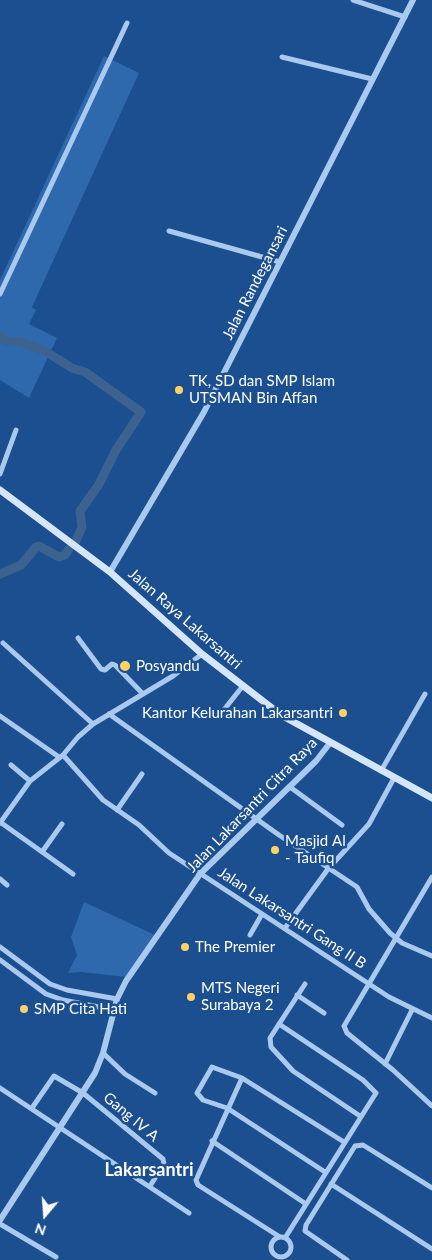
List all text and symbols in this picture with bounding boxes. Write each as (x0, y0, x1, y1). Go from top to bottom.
street label: Jalan Randegansari (219, 223, 291, 343)
place label: TK, SD dan SMP Islam UTSMAN Bin Affan (189, 372, 335, 407)
marker: TK, SD dan SMP Islam UTSMAN Bin Affan (173, 384, 185, 396)
street label: Jalan Raya Lakarsantri (125, 565, 245, 673)
place label: Posyandu (136, 657, 200, 675)
marker: Posyandu (118, 659, 132, 673)
place label: Kantor Kelurahan Lakarsantri (142, 704, 333, 722)
marker: Kantor Kelurahan Lakarsantri (337, 707, 349, 719)
street label: Jalan Lakarsantri Citra Raya (183, 734, 321, 876)
place label: Masjid Al - Taufiq (285, 832, 346, 867)
marker: Masjid Al - Taufiq (269, 844, 281, 856)
street label: Jalan Lakarsantri Gang II B (214, 863, 370, 973)
place label: The Premier (195, 938, 275, 956)
marker: The Premier (179, 941, 191, 953)
place label: MTS Negeri Surabaya 2 (201, 979, 280, 1014)
marker: MTS Negeri Surabaya 2 (185, 991, 197, 1003)
place label: SMP Cita Hati (34, 1000, 127, 1018)
marker: SMP Cita Hati (18, 1003, 30, 1015)
street label: Gang IV A (100, 1089, 162, 1145)
district label: Lakarsantri (105, 1159, 193, 1181)
north arrow (20, 1190, 70, 1240)
text: N (32, 1220, 48, 1239)

